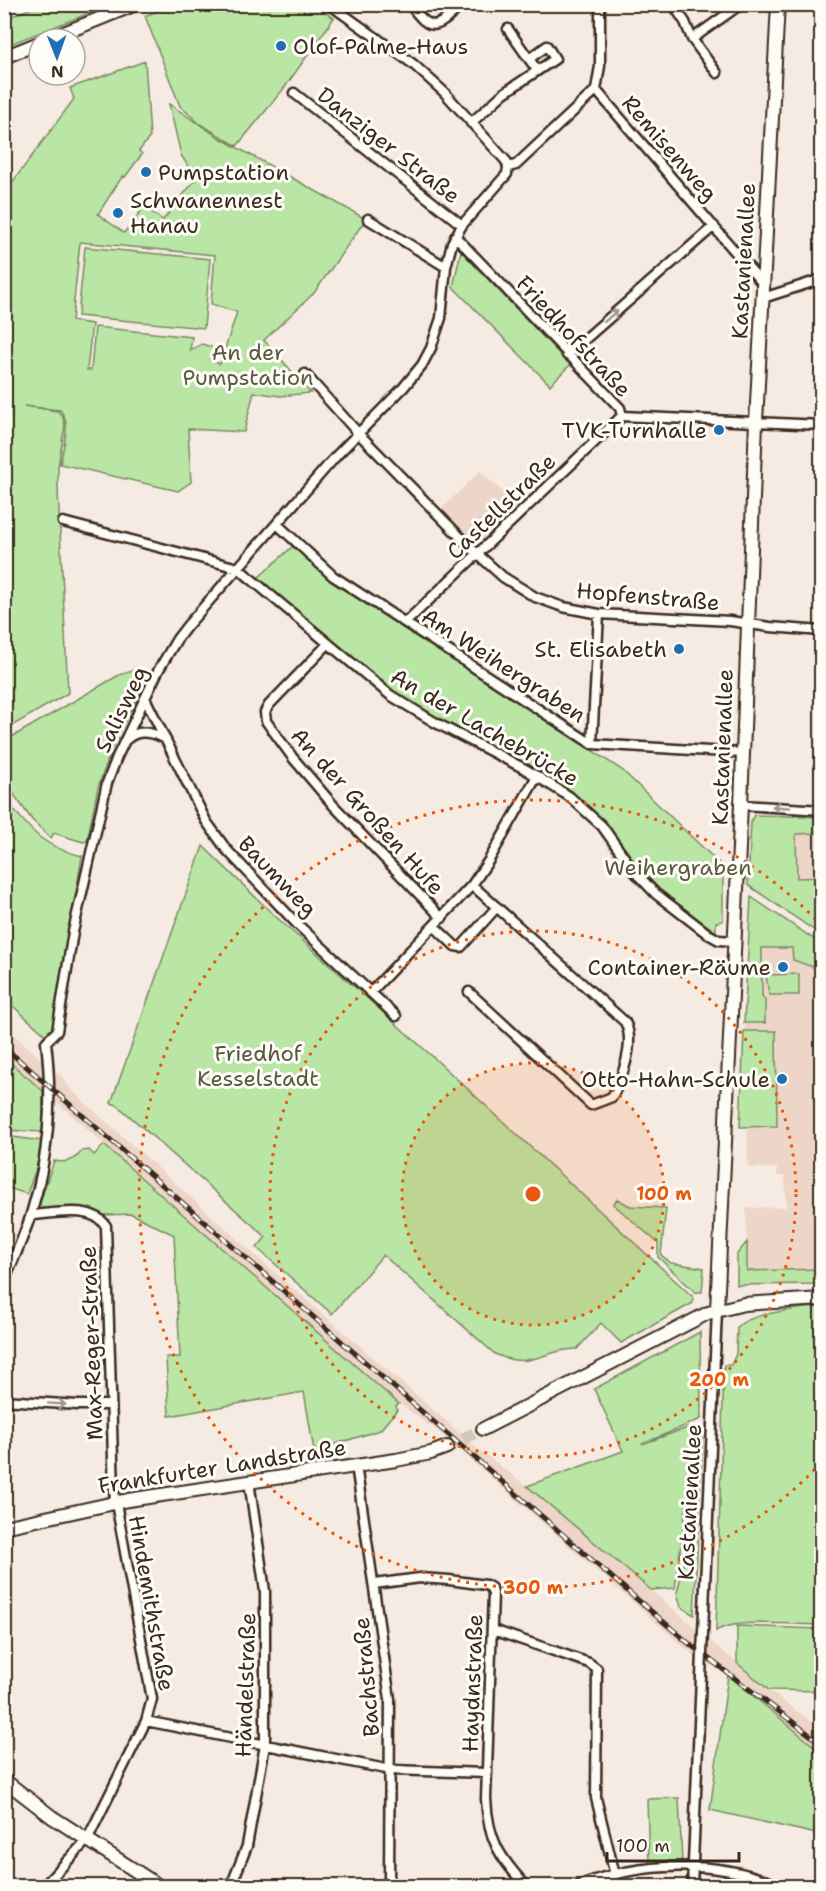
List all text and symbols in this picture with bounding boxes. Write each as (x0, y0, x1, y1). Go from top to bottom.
north arrow (27, 27, 87, 87)
place label: Olof-Palme-Haus (293, 32, 468, 61)
marker: Olof-Palme-Haus (274, 39, 288, 53)
text: N (51, 61, 64, 82)
street label: Danziger Straße (311, 81, 466, 210)
street label: Remisenweg (615, 89, 724, 208)
place label: Pumpstation (158, 158, 289, 187)
marker: Pumpstation (139, 165, 153, 179)
street label: Kastanienallee (725, 182, 762, 340)
place label: Schwanennest Hanau (130, 186, 283, 240)
marker: Schwanennest Hanau (111, 206, 125, 220)
street label: Friedhofstraße (510, 269, 637, 403)
one-way arrow (603, 309, 618, 323)
park label: An der Pumpstation (183, 338, 313, 392)
place label: TVK-Turnhalle (561, 416, 707, 445)
marker: TVK-Turnhalle (712, 423, 726, 437)
street label: Castellstraße (441, 447, 562, 566)
street label: Hopfenstraße (575, 576, 721, 617)
street label: Am Weihergraben (416, 602, 591, 729)
place label: St. Elisabeth (535, 635, 667, 664)
marker: St. Elisabeth (672, 642, 686, 656)
street label: Salisweg (88, 661, 155, 757)
street label: An der Lachebrücke (386, 662, 584, 793)
street label: Kastanienallee (705, 668, 740, 826)
street label: An der Großen Hufe (285, 721, 451, 901)
one-way arrow (772, 801, 792, 812)
street label: Baumweg (232, 830, 323, 923)
park label: Weihergraben (604, 853, 752, 882)
place label: Container-Räume (587, 953, 771, 982)
marker: Container-Räume (776, 960, 790, 974)
park label: Friedhof Kesselstadt (197, 1039, 319, 1093)
place label: Otto-Hahn-Schule (581, 1065, 770, 1094)
marker: Otto-Hahn-Schule (775, 1072, 789, 1086)
text: 100 m (636, 1182, 692, 1206)
centre of rings (523, 1184, 543, 1204)
street label: Max-Reger-Straße (74, 1245, 109, 1441)
text: 200 m (689, 1368, 750, 1392)
one-way arrow (47, 1399, 67, 1410)
street label: Kastanienallee (671, 1423, 708, 1581)
street label: Frankfurter Landstraße (96, 1433, 348, 1500)
street label: Hindemithstraße (122, 1513, 181, 1693)
text: 300 m (503, 1576, 564, 1600)
street label: Händelstraße (228, 1612, 263, 1758)
street label: Haydnstraße (456, 1613, 489, 1753)
street label: Bachstraße (347, 1616, 386, 1738)
scale bar (607, 1825, 739, 1863)
text: 100 m (616, 1834, 670, 1858)

